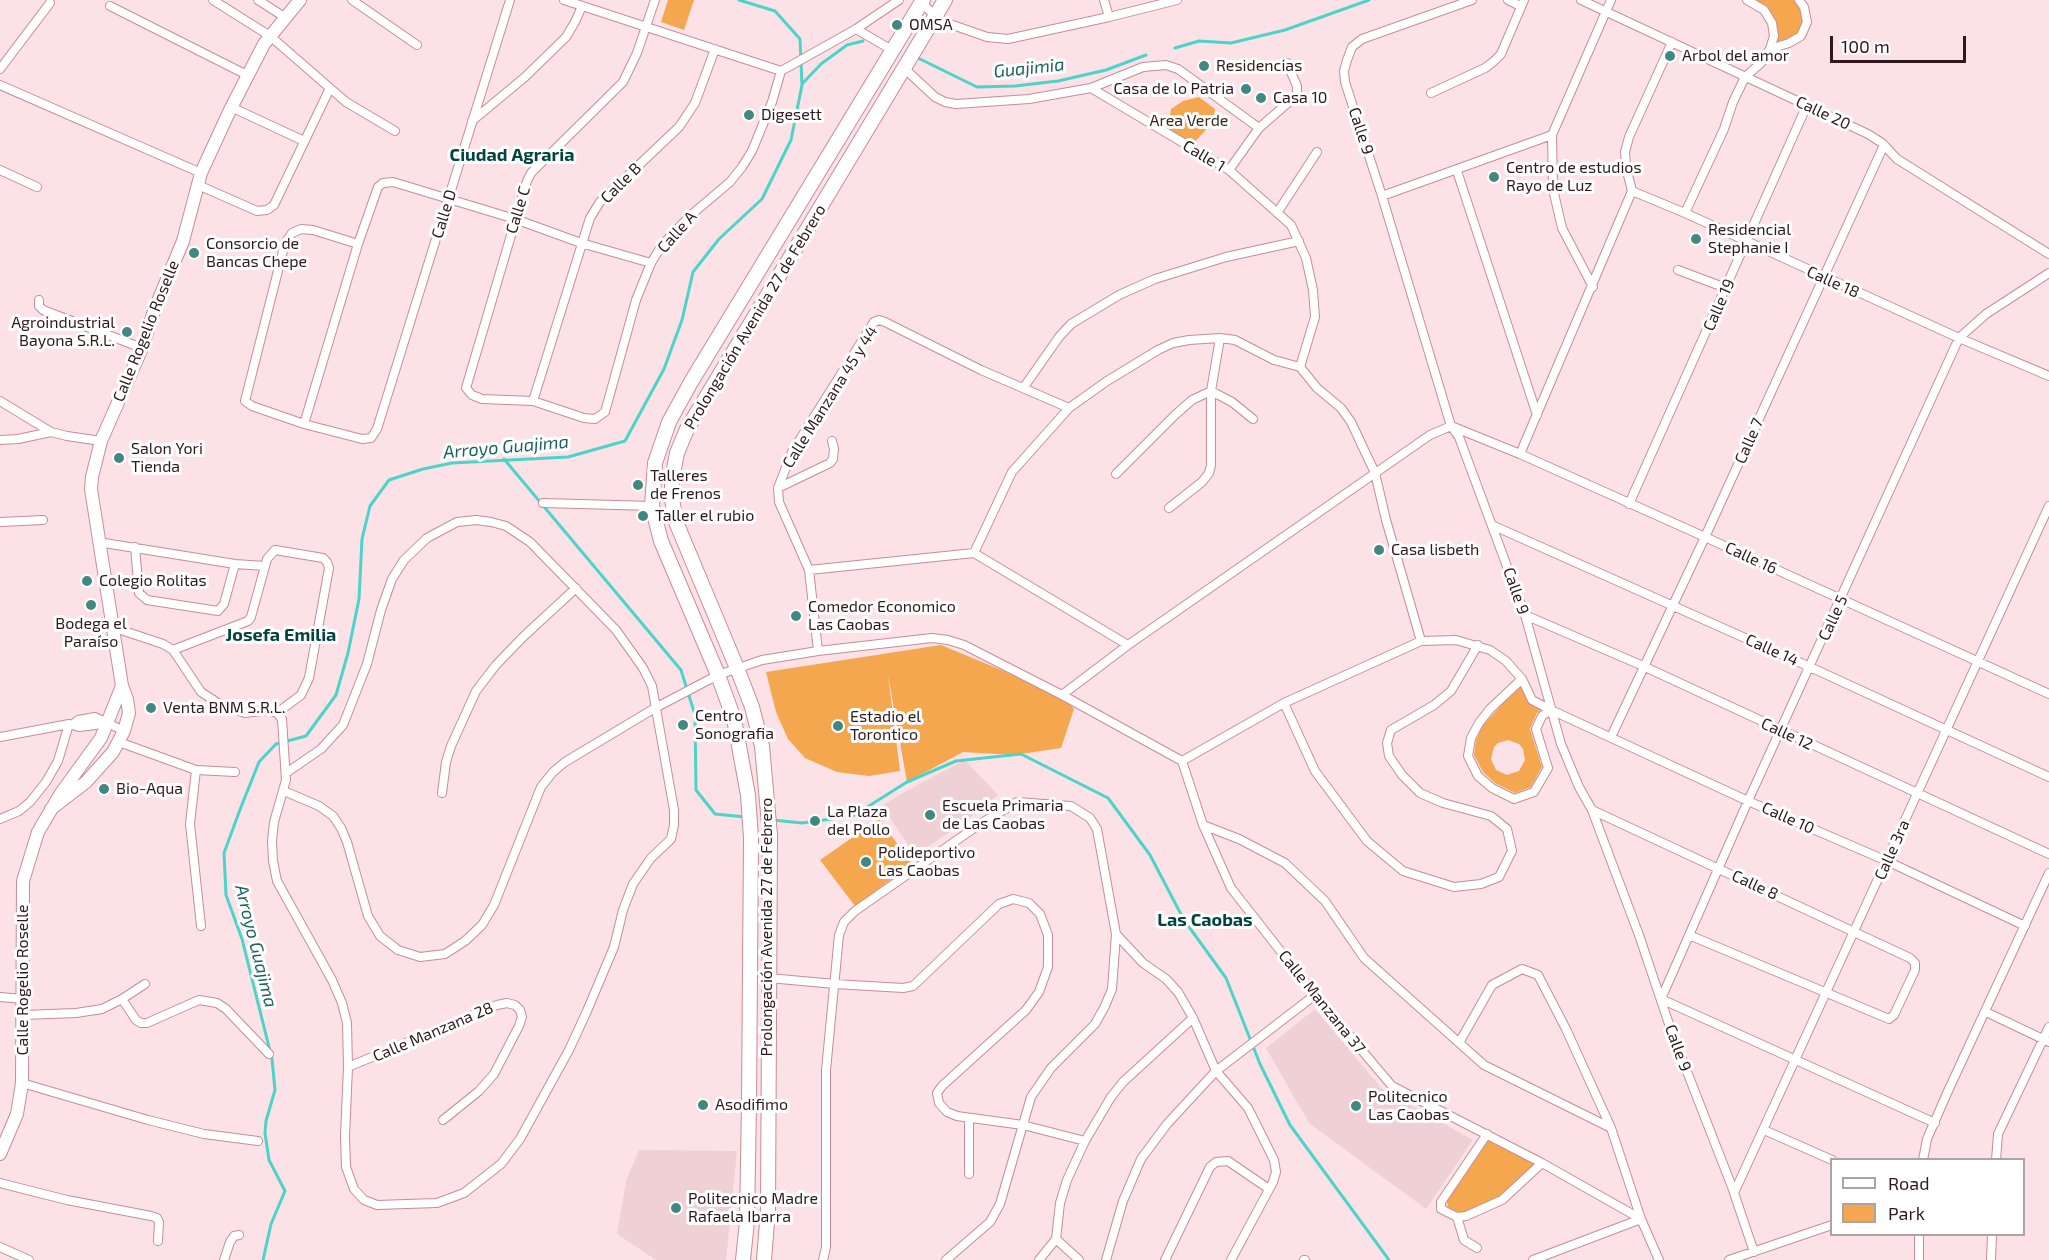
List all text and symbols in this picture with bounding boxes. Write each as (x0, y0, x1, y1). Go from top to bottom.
place label: OMSA (909, 15, 953, 35)
marker: OMSA (890, 18, 904, 32)
scale bar (1833, 24, 1970, 62)
text: 100 m (1841, 35, 1890, 57)
place label: Arbol del amor (1682, 46, 1789, 66)
marker: Arbol del amor (1663, 49, 1677, 63)
water label: Guajimia (993, 54, 1065, 82)
place label: Residencias (1216, 56, 1302, 76)
marker: Residencias (1197, 59, 1211, 73)
place label: Casa de lo Patria (1113, 79, 1234, 99)
marker: Casa de lo Patria (1239, 82, 1253, 96)
place label: Casa 10 (1273, 88, 1327, 108)
marker: Casa 10 (1254, 91, 1268, 105)
street label: Calle 20 (1793, 92, 1853, 134)
place label: Digesett (761, 105, 822, 125)
street label: Calle 9 (1344, 105, 1378, 157)
marker: Digesett (742, 108, 756, 122)
park label: Area Verde (1150, 111, 1228, 131)
street label: Calle 1 (1179, 136, 1229, 176)
district label: Ciudad Agraria (450, 144, 574, 166)
place label: Centro de estudios Rayo de Luz (1506, 158, 1642, 196)
street label: Calle B (597, 159, 645, 207)
marker: Centro de estudios Rayo de Luz (1487, 170, 1501, 184)
street label: Calle C (502, 184, 534, 236)
street label: Calle D (427, 187, 461, 241)
street label: Prolongación Avenida 27 de Febrero (680, 201, 830, 433)
street label: Calle A (653, 207, 701, 257)
place label: Residencial Stephanie I (1708, 220, 1791, 258)
marker: Residencial Stephanie I (1689, 232, 1703, 246)
place label: Consorcio de Bancas Chepe (206, 234, 307, 272)
marker: Consorcio de Bancas Chepe (187, 246, 201, 260)
street label: Calle Rogelio Roselle (109, 257, 183, 405)
street label: Calle 18 (1804, 262, 1862, 302)
street label: Calle 19 (1699, 276, 1739, 334)
place label: Agroindustrial Bayona S.R.L. (11, 313, 115, 351)
street label: Calle Manzana 45 y 44 (778, 322, 882, 472)
marker: Agroindustrial Bayona S.R.L. (120, 325, 134, 339)
street label: Calle 7 (1731, 415, 1767, 467)
water label: Arroyo Guajima (442, 431, 570, 463)
place label: Salon Yori Tienda (131, 439, 203, 477)
marker: Salon Yori Tienda (112, 451, 126, 465)
place label: Talleres de Frenos (650, 466, 721, 504)
marker: Talleres de Frenos (631, 478, 645, 492)
place label: Taller el rubio (655, 506, 754, 526)
marker: Taller el rubio (636, 509, 650, 523)
street label: Calle 16 (1722, 538, 1780, 578)
place label: Casa lisbeth (1391, 540, 1479, 560)
marker: Casa lisbeth (1372, 543, 1386, 557)
street label: Calle 9 (1499, 565, 1533, 617)
place label: Colegio Rolitas (99, 571, 207, 591)
marker: Colegio Rolitas (80, 574, 94, 588)
street label: Calle 5 (1814, 592, 1852, 644)
place label: Comedor Economico Las Caobas (808, 597, 956, 635)
marker: Bodega el Paraíso (84, 598, 98, 612)
marker: Comedor Economico Las Caobas (789, 609, 803, 623)
place label: Bodega el Paraíso (55, 614, 127, 652)
district label: Josefa Emilia (226, 624, 336, 646)
street label: Calle 14 (1743, 630, 1801, 670)
place label: Venta BNM S.R.L. (163, 698, 285, 718)
marker: Venta BNM S.R.L. (144, 701, 158, 715)
place label: Centro Sonografia (695, 706, 774, 744)
place label: Estadio el Torontico (850, 707, 921, 745)
street label: Calle 12 (1758, 714, 1816, 754)
marker: Centro Sonografia (676, 718, 690, 732)
marker: Estadio el Torontico (831, 719, 845, 733)
place label: Bio-Aqua (116, 779, 183, 799)
marker: Bio-Aqua (97, 782, 111, 796)
place label: Escuela Primaria de Las Caobas (942, 796, 1064, 834)
street label: Prolongación Avenida 27 de Febrero (757, 798, 777, 1056)
street label: Calle 10 (1759, 798, 1817, 838)
place label: La Plaza del Pollo (827, 802, 890, 840)
marker: Escuela Primaria de Las Caobas (923, 808, 937, 822)
marker: La Plaza del Pollo (808, 814, 822, 828)
street label: Calle 3ra (1870, 817, 1914, 883)
place label: Polideportivo Las Caobas (878, 843, 975, 881)
marker: Polideportivo Las Caobas (859, 855, 873, 869)
street label: Calle 8 (1729, 866, 1781, 904)
water label: Arroyo Guajima (230, 882, 282, 1010)
street label: Calle Rogelio Roselle (13, 904, 33, 1056)
district label: Las Caobas (1157, 909, 1253, 931)
street label: Calle Manzana 37 (1274, 946, 1370, 1058)
street label: Calle Manzana 28 (370, 998, 496, 1066)
street label: Calle 9 (1661, 1022, 1695, 1074)
place label: Politecnico Las Caobas (1368, 1087, 1450, 1125)
place label: Asodifimo (715, 1095, 788, 1115)
marker: Asodifimo (696, 1098, 710, 1112)
marker: Politecnico Las Caobas (1349, 1099, 1363, 1113)
legend (1830, 1158, 2025, 1236)
text: Road (1888, 1172, 1929, 1194)
place label: Politecnico Madre Rafaela Ibarra (688, 1189, 818, 1227)
marker: Politecnico Madre Rafaela Ibarra (669, 1201, 683, 1215)
text: Park (1888, 1202, 1925, 1224)

